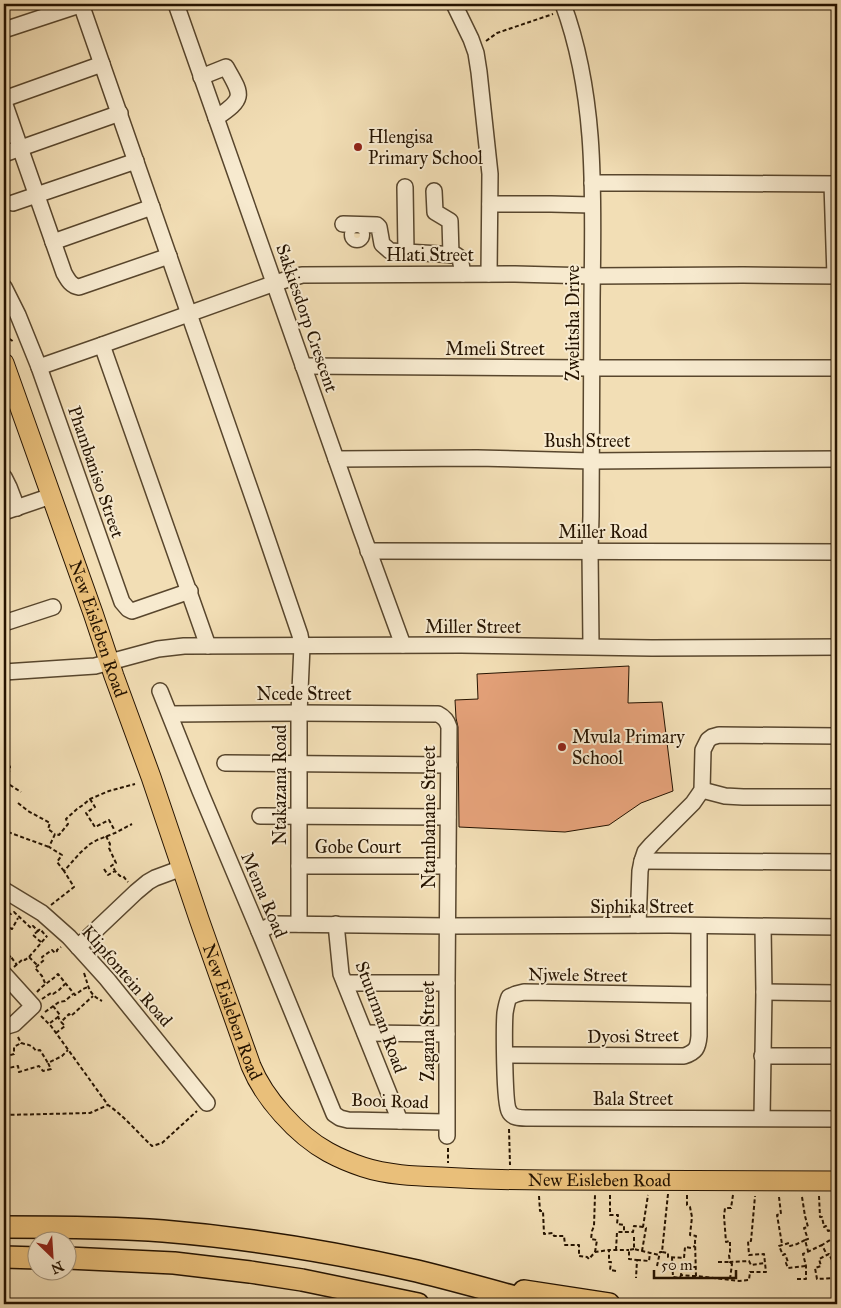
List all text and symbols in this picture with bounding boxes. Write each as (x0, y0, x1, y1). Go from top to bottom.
place label: Hlengisa Primary School (368, 126, 483, 169)
marker: Hlengisa Primary School (352, 141, 364, 153)
street label: Sakkiesdorp Crescent (271, 241, 343, 396)
street label: Hlati Street (386, 244, 475, 266)
street label: Zwelitsha Drive (562, 265, 584, 381)
street label: Mmeli Street (445, 338, 545, 360)
street label: Phambaniso Street (63, 403, 129, 542)
street label: Bush Street (544, 430, 631, 452)
street label: Miller Road (558, 521, 648, 543)
street label: New Eisleben Road (64, 558, 132, 700)
street label: Miller Street (425, 616, 522, 638)
street label: Ncede Street (256, 683, 352, 705)
street label: Ntakazana Road (269, 725, 291, 845)
place label: Mvula Primary School (572, 726, 685, 769)
marker: Mvula Primary School (556, 741, 568, 753)
street label: Ntambanane Street (418, 745, 440, 889)
street label: Gobe Court (315, 836, 402, 858)
street label: Mema Road (236, 849, 292, 941)
street label: Siphika Street (590, 896, 694, 918)
street label: Klipfontein Road (77, 921, 177, 1031)
street label: New Eisleben Road (198, 941, 267, 1084)
street label: Stuurman Road (351, 958, 411, 1076)
street label: Njwele Street (528, 963, 629, 987)
street label: Zagana Street (417, 980, 440, 1081)
street label: Dyosi Street (587, 1024, 680, 1048)
street label: Bala Street (593, 1088, 674, 1110)
street label: Booi Road (351, 1089, 429, 1113)
street label: New Eisleben Road (528, 1169, 671, 1191)
north arrow (28, 1230, 78, 1280)
scale bar (654, 1248, 736, 1280)
text: 50 m (661, 1256, 693, 1274)
text: N (48, 1257, 66, 1278)

